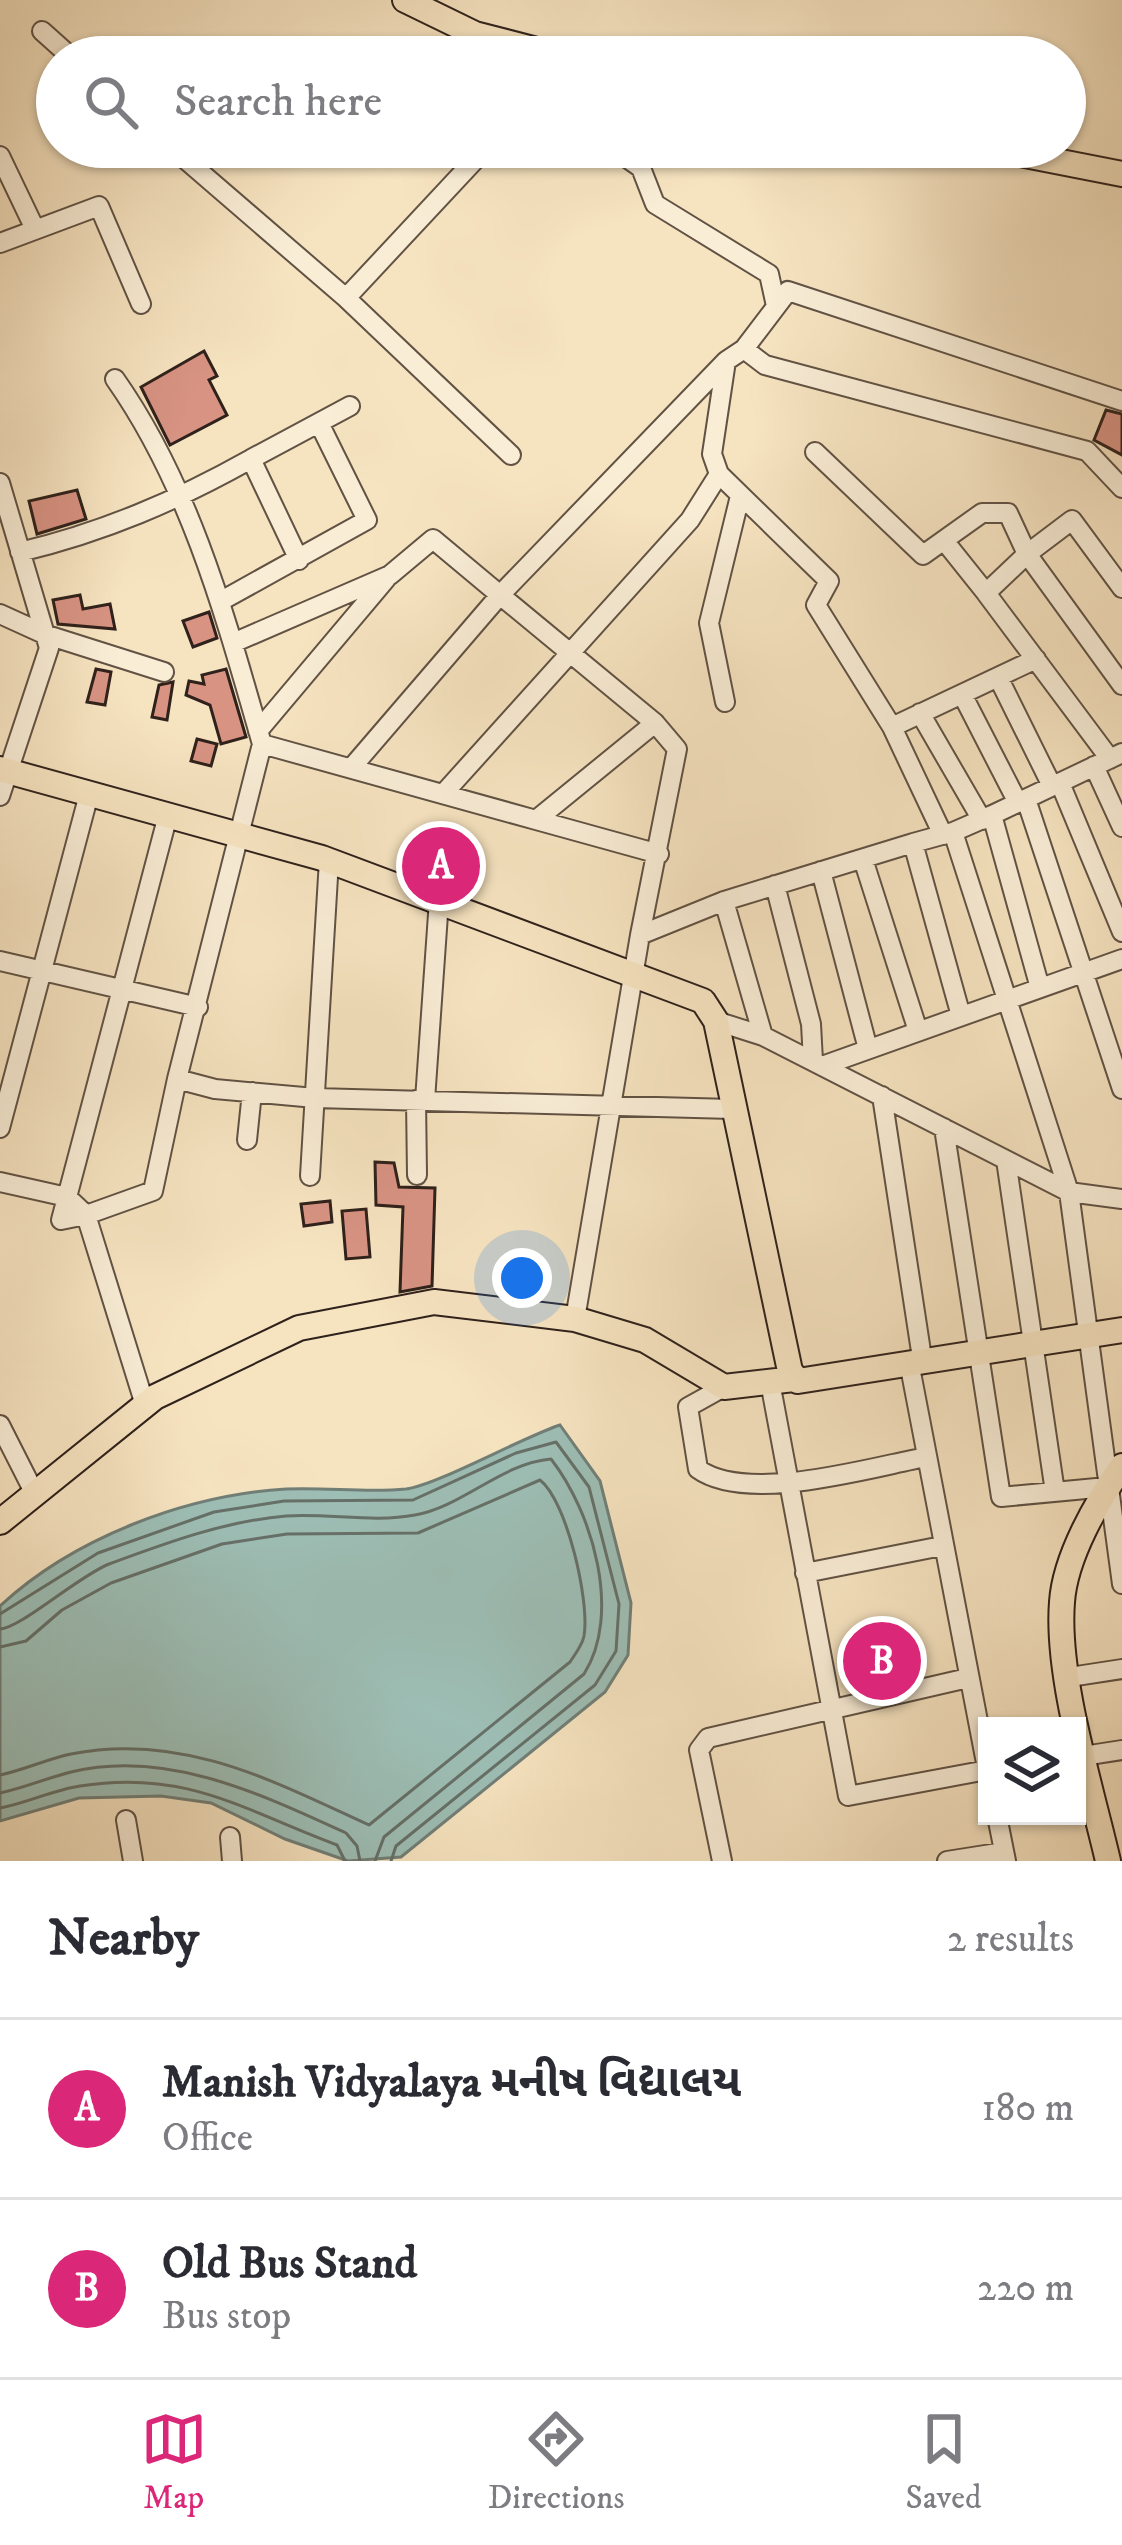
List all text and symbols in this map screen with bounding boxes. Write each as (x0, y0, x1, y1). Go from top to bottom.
search box (36, 36, 1086, 168)
icon: search (78, 69, 144, 135)
text: Search here (174, 74, 382, 130)
pin: A (402, 821, 480, 911)
your location (492, 1248, 552, 1308)
pin: B (843, 1616, 921, 1706)
map controls (978, 1717, 1086, 1825)
button: layers (978, 1717, 1086, 1825)
text: Nearby (48, 1907, 199, 1971)
text: 2 results (947, 1915, 1074, 1964)
text: Manish Vidyalaya મનીષ વિદ્યાલય (162, 2055, 741, 2111)
text: A (75, 2084, 99, 2133)
text: 180 m (982, 2084, 1074, 2133)
text: Office (162, 2114, 253, 2163)
text: Old Bus Stand (162, 2236, 417, 2292)
text: B (75, 2264, 99, 2313)
text: 220 m (977, 2264, 1074, 2313)
text: Bus stop (162, 2292, 291, 2341)
tab: Map (141, 2406, 207, 2519)
tab: Directions (488, 2406, 624, 2519)
tab: Saved (906, 2406, 981, 2519)

